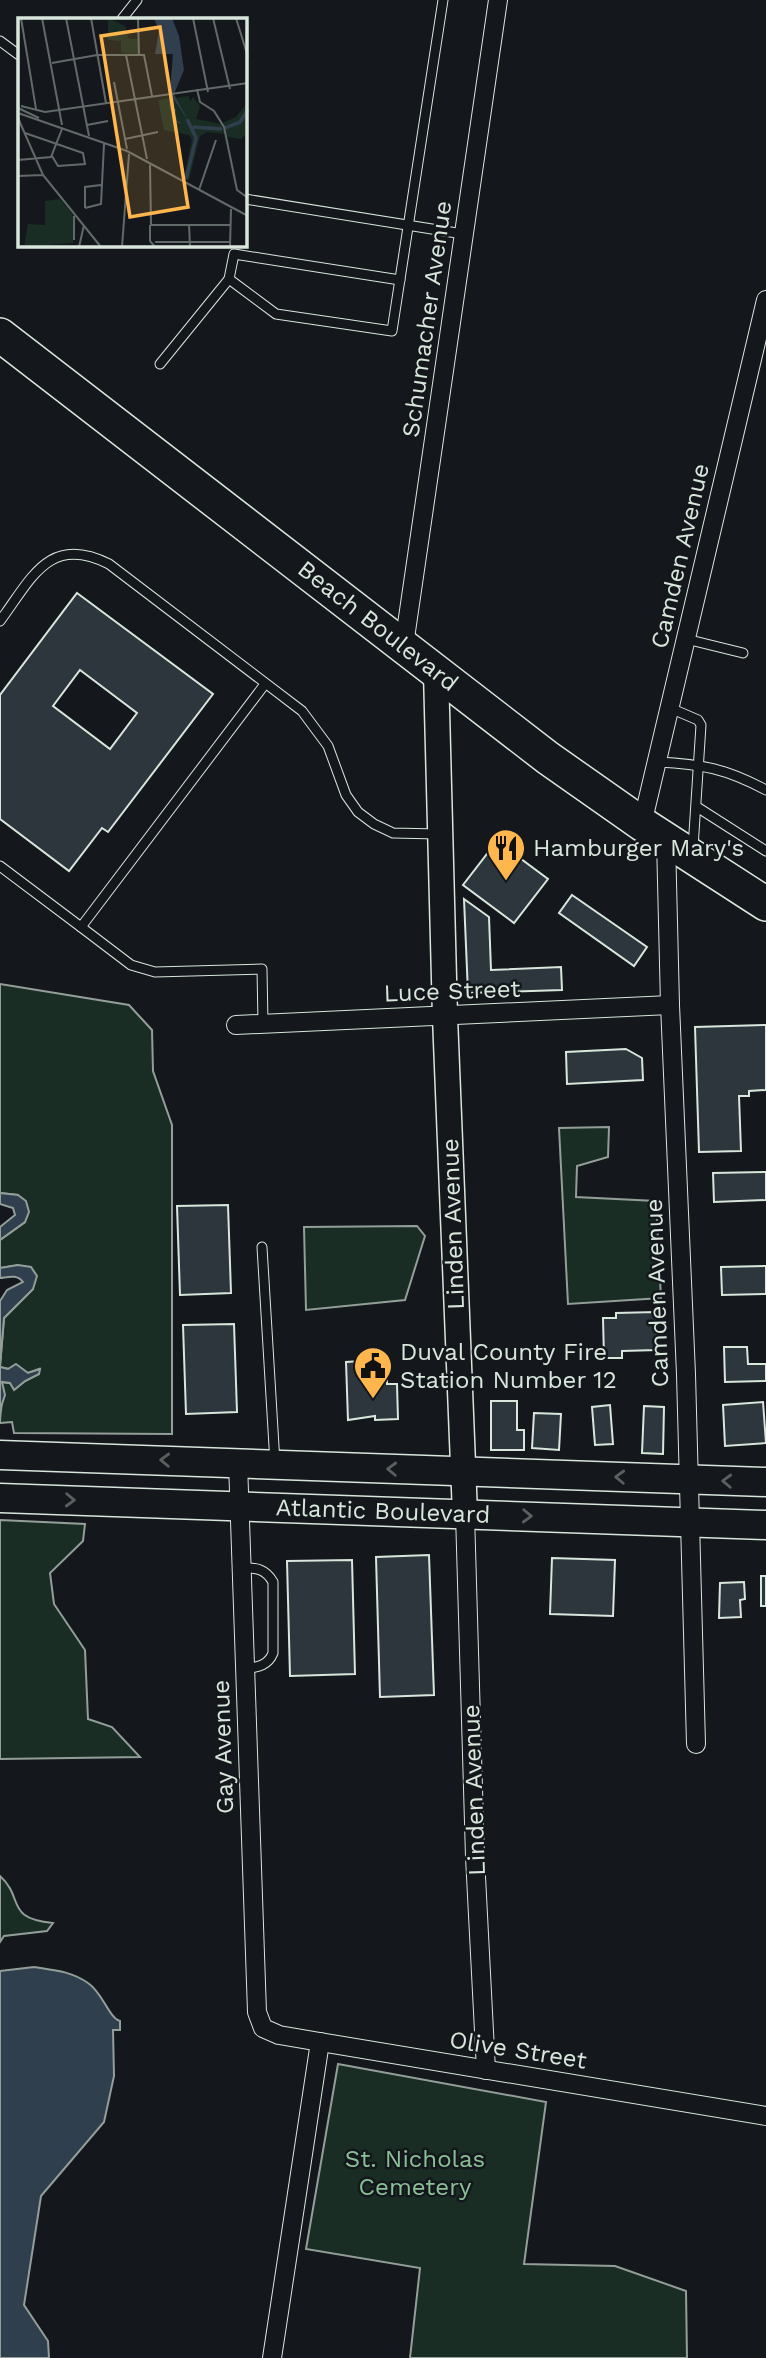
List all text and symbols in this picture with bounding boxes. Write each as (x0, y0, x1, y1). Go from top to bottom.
inset map (18, 18, 247, 247)
street label: Schumacher Avenue (397, 199, 457, 439)
street label: Camden Avenue (645, 461, 715, 651)
street label: Beach Boulevard (292, 555, 464, 697)
restaurant icon: Hamburger Mary's (485, 827, 527, 882)
place label: Hamburger Mary's (533, 834, 744, 862)
street label: Luce Street (383, 975, 521, 1007)
street label: Linden Avenue (436, 1138, 470, 1310)
street label: Camden Avenue (640, 1198, 674, 1388)
place label: Duval County Fire Station Number 12 (400, 1338, 617, 1394)
public building icon: Duval County Fire Station Number 12 (352, 1345, 394, 1400)
one-way arrow (159, 1453, 170, 1468)
one-way arrow (387, 1462, 398, 1477)
one-way arrow (614, 1470, 625, 1485)
one-way arrow (721, 1473, 732, 1488)
one-way arrow (65, 1492, 75, 1508)
street label: Atlantic Boulevard (275, 1493, 491, 1529)
one-way arrow (522, 1509, 533, 1524)
street label: Gay Avenue (207, 1679, 239, 1815)
street label: Linden Avenue (457, 1704, 491, 1876)
street label: Olive Street (447, 2025, 589, 2075)
park label: St. Nicholas Cemetery (345, 2145, 485, 2201)

